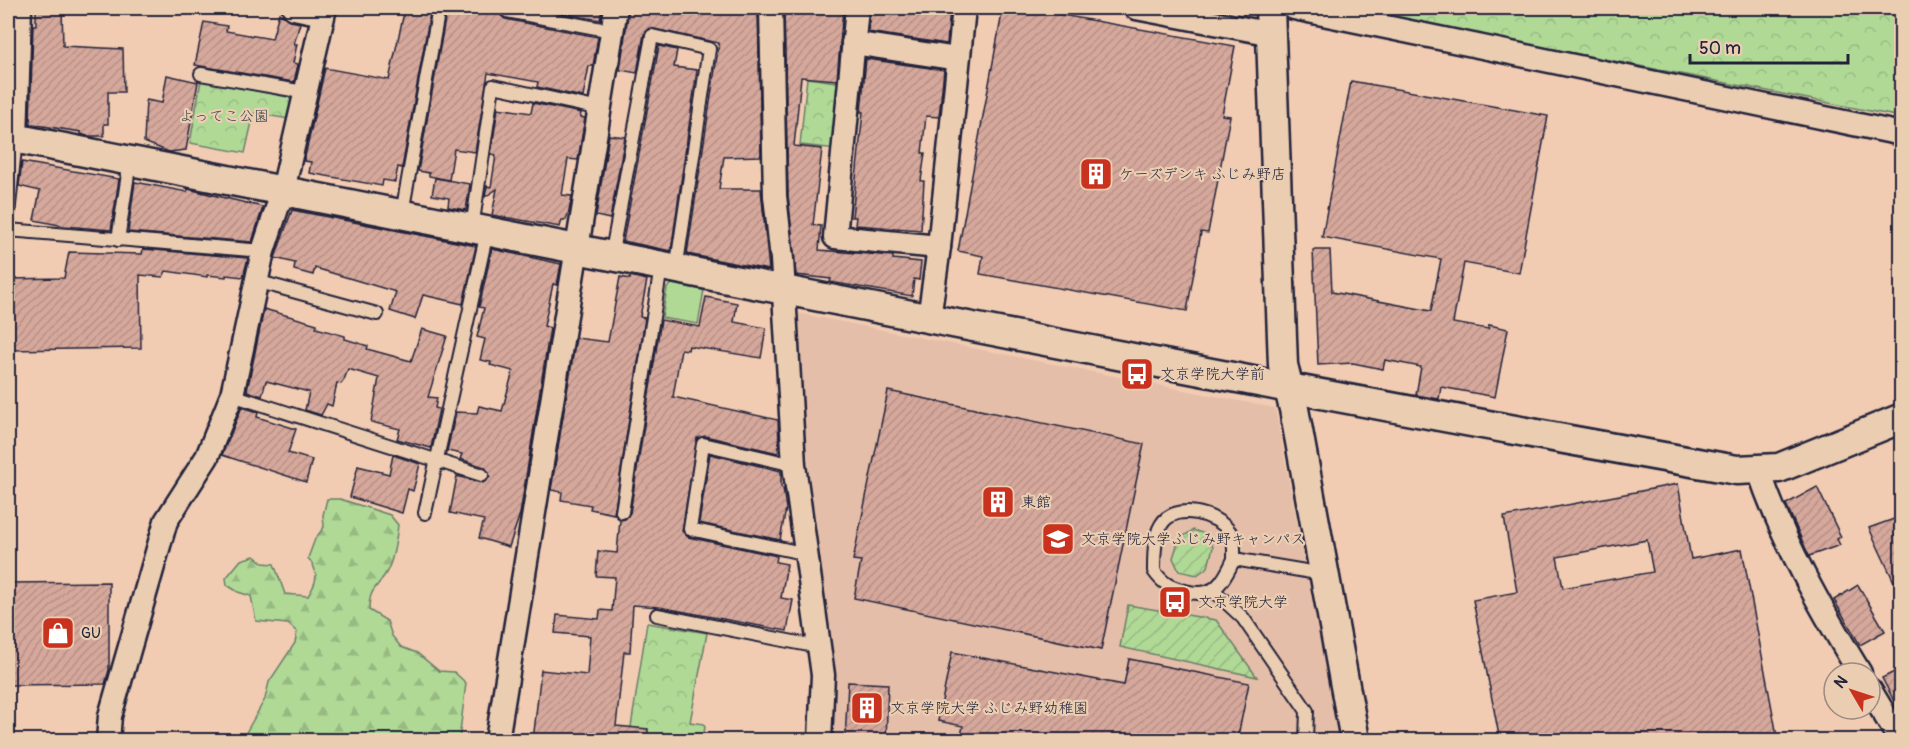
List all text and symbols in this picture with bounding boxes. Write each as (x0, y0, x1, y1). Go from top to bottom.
scale bar (1690, 27, 1848, 65)
text: 50 m (1699, 37, 1741, 60)
park label: よってこ公園 (179, 107, 269, 126)
building icon: ケーズデンキ ふじみ野店 (1078, 156, 1114, 192)
place label: ケーズデンキ ふじみ野店 (1119, 165, 1286, 184)
bus stop icon: 文京学院大学前 (1119, 356, 1155, 392)
place label: 文京学院大学前 (1160, 365, 1265, 384)
building icon: 東館 (980, 484, 1016, 520)
place label: 東館 (1021, 493, 1051, 512)
school or university icon: 文京学院大学ふじみ野キャンパス (1040, 521, 1076, 557)
place label: 文京学院大学ふじみ野キャンパス (1081, 530, 1305, 549)
bus stop icon: 文京学院大学 (1157, 584, 1193, 620)
place label: 文京学院大学 (1198, 593, 1288, 612)
shop icon: GU (40, 615, 76, 651)
place label: GU (81, 624, 101, 643)
north arrow (1822, 661, 1882, 721)
text: N (1830, 672, 1852, 693)
building icon: 文京学院大学 ふじみ野幼稚園 (849, 690, 885, 726)
place label: 文京学院大学 ふじみ野幼稚園 (890, 699, 1088, 718)

